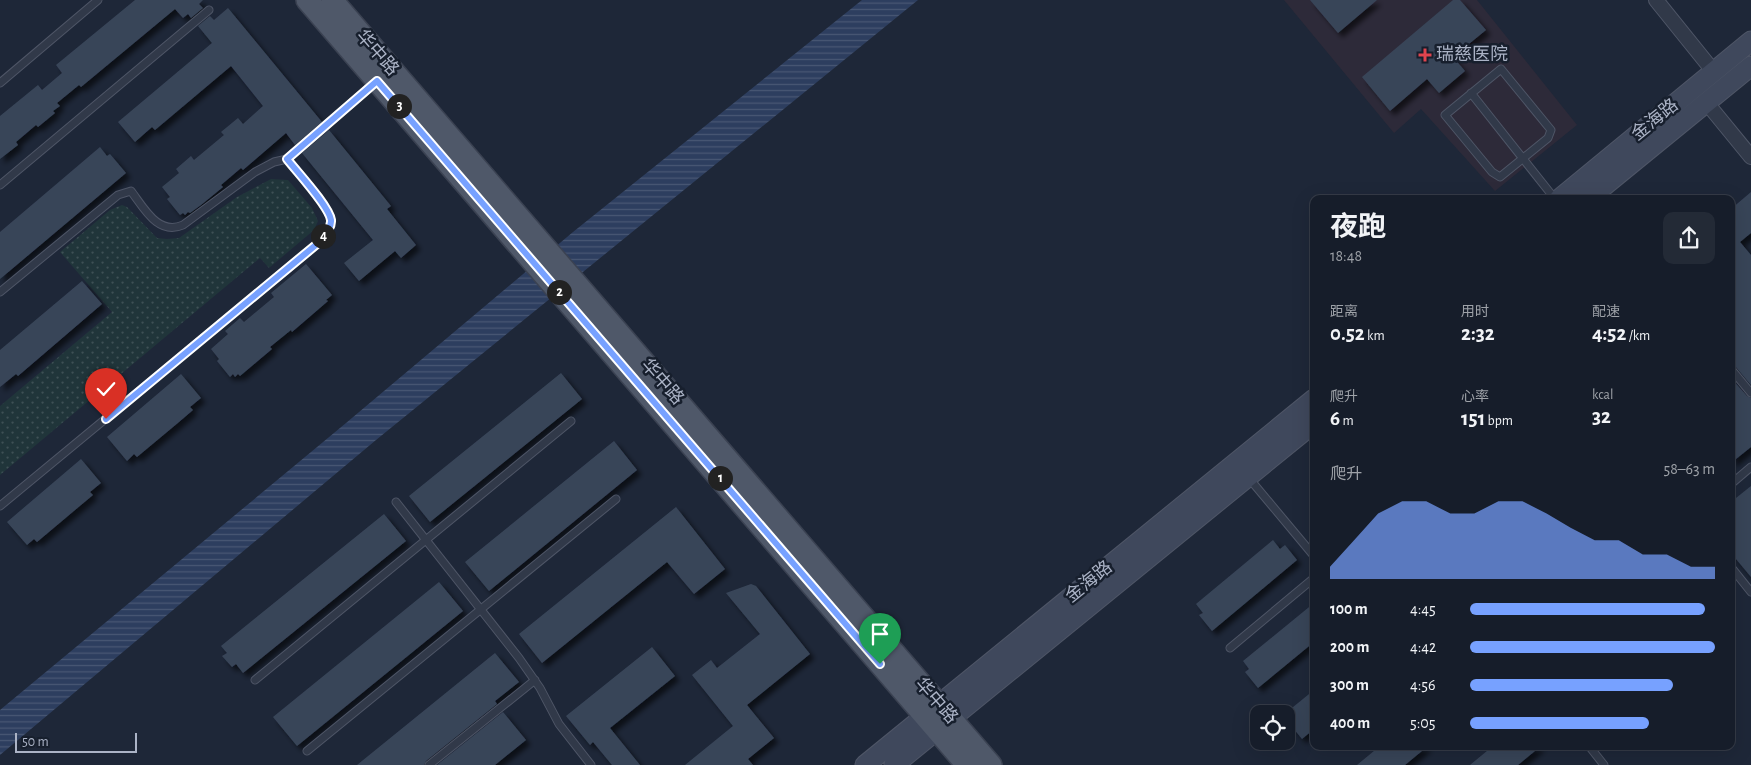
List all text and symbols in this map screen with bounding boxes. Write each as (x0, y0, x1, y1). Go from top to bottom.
street label: 华中路 (352, 25, 403, 79)
place label: 瑞慈医院 (1436, 44, 1508, 64)
marker: 瑞慈医院 (1418, 48, 1432, 62)
pin: 3 (386, 94, 412, 118)
street label: 金海路 (1627, 94, 1682, 144)
text: 3 (396, 99, 403, 113)
button: share (1663, 212, 1715, 264)
text: 夜跑 (1330, 214, 1386, 242)
pin: 4 (310, 224, 336, 248)
text: 4 (320, 229, 327, 243)
text: 18:48 (1330, 248, 1362, 264)
pin: 2 (546, 280, 572, 304)
text: 2 (556, 285, 563, 299)
text: 距离 (1330, 305, 1358, 319)
text: 用时 (1461, 305, 1489, 319)
text: 配速 (1592, 305, 1620, 319)
text: 0.52 (1330, 323, 1365, 344)
text: 2:32 (1461, 323, 1495, 344)
text: 4:52 (1592, 323, 1626, 344)
text: km (1365, 329, 1385, 343)
text: /km (1626, 329, 1650, 343)
street label: 华中路 (637, 354, 688, 408)
pin (85, 368, 127, 419)
icon: check (92, 375, 120, 403)
text: kcal (1592, 388, 1613, 402)
text: 爬升 (1330, 390, 1358, 404)
text: 心率 (1461, 390, 1489, 404)
text: 32 (1592, 406, 1611, 427)
text: 6 (1330, 408, 1340, 429)
text: 151 (1461, 408, 1485, 429)
text: m (1340, 414, 1354, 428)
text: bpm (1485, 414, 1513, 428)
text: 58–63 m (1664, 461, 1715, 477)
pin: 1 (708, 466, 732, 490)
text: 爬升 (1330, 466, 1362, 482)
text: 1 (718, 471, 723, 485)
street label: 金海路 (1061, 556, 1116, 606)
text: 100 m (1330, 601, 1368, 617)
text: 4:45 (1410, 601, 1436, 617)
pin (859, 613, 901, 664)
icon: arrive (866, 620, 894, 648)
text: 200 m (1330, 639, 1370, 655)
text: 4:42 (1410, 639, 1436, 655)
street label: 华中路 (911, 673, 962, 727)
text: 300 m (1330, 677, 1369, 693)
text: 4:56 (1410, 677, 1436, 693)
map controls (1250, 705, 1295, 750)
button: locate (1250, 705, 1295, 750)
text: 400 m (1330, 715, 1370, 731)
text: 5:05 (1410, 715, 1436, 731)
scale bar (15, 730, 138, 753)
text: 50 m (22, 735, 49, 749)

